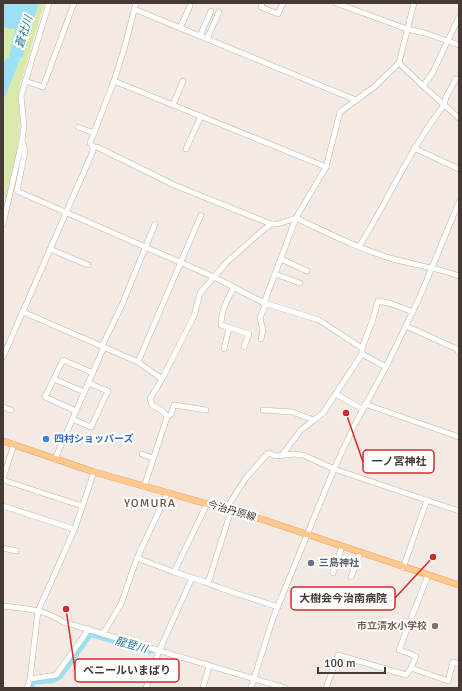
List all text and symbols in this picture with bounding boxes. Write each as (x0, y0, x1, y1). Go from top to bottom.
water label: 蒼社川 (13, 13, 36, 50)
place label: 四村ショッパーズ (54, 433, 134, 445)
marker: 四村ショッパーズ (41, 434, 51, 444)
callout: 一ノ宮神社 (363, 450, 434, 473)
text: 一ノ宮神社 (372, 455, 427, 468)
district label: YOMURA (124, 496, 176, 511)
street label: 今治丹原線 (206, 498, 258, 524)
place label: 三島神社 (319, 557, 360, 569)
marker: 三島神社 (306, 558, 316, 568)
callout: 大樹会今治南病院 (291, 587, 395, 610)
text: 大樹会今治南病院 (299, 592, 387, 605)
place label: 市立清水小学校 (357, 620, 427, 632)
marker: 市立清水小学校 (430, 621, 440, 631)
water label: 龍登川 (113, 634, 150, 656)
scale bar (318, 649, 385, 675)
text: 100 m (324, 656, 356, 671)
callout: べニールいまばり (75, 659, 179, 682)
text: べニールいまばり (83, 664, 171, 677)

